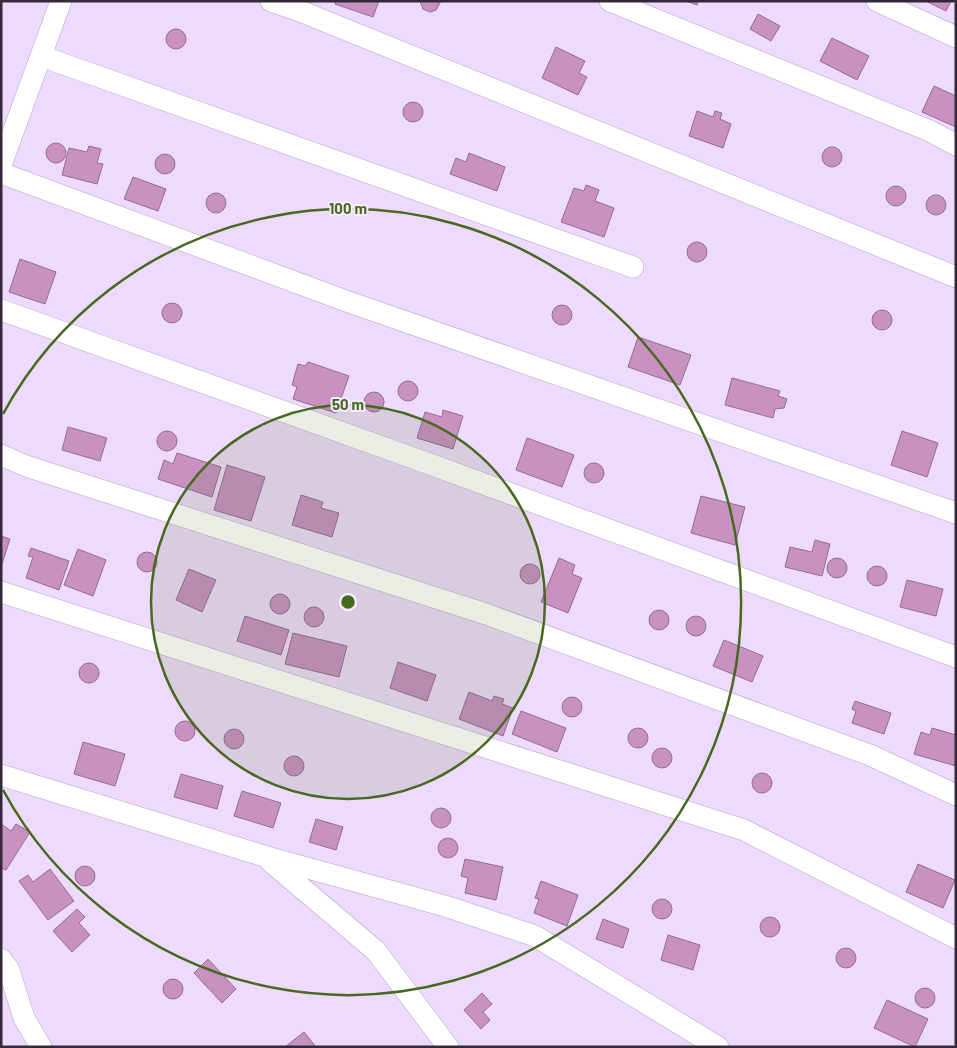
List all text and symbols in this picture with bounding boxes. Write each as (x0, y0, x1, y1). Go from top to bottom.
text: 100 m (329, 199, 367, 217)
text: 50 m (332, 395, 364, 413)
centre of rings (339, 593, 357, 611)

